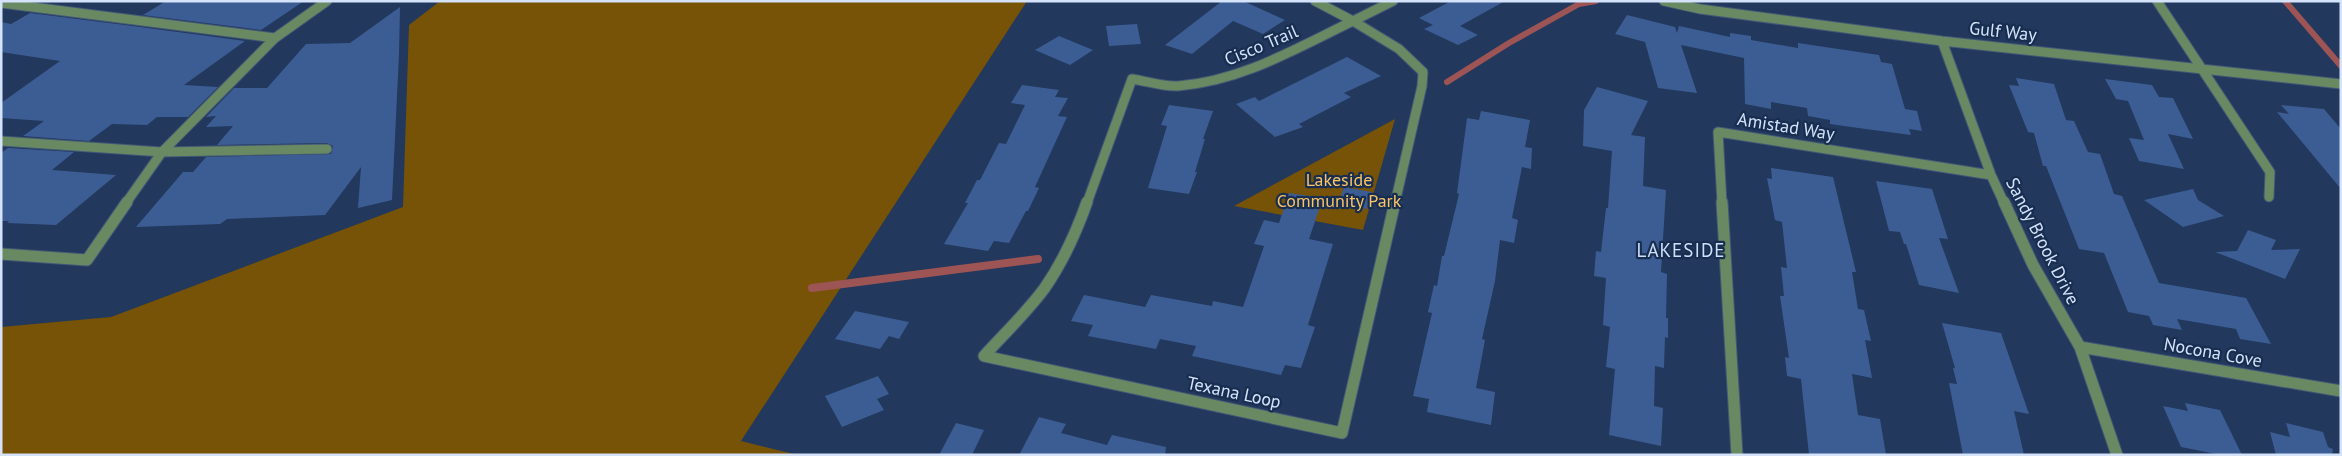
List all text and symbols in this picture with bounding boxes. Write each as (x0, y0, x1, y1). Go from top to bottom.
street label: Gulf Way (1968, 16, 2038, 46)
street label: Cisco Trail (1221, 19, 1302, 71)
street label: Amistad Way (1736, 107, 1837, 145)
park label: Lakeside Community Park (1277, 168, 1402, 212)
street label: Sandy Brook Drive (2001, 174, 2085, 308)
district label: LAKESIDE (1636, 238, 1726, 262)
street label: Nocona Cove (2162, 332, 2264, 372)
street label: Texana Loop (1185, 371, 1283, 413)

